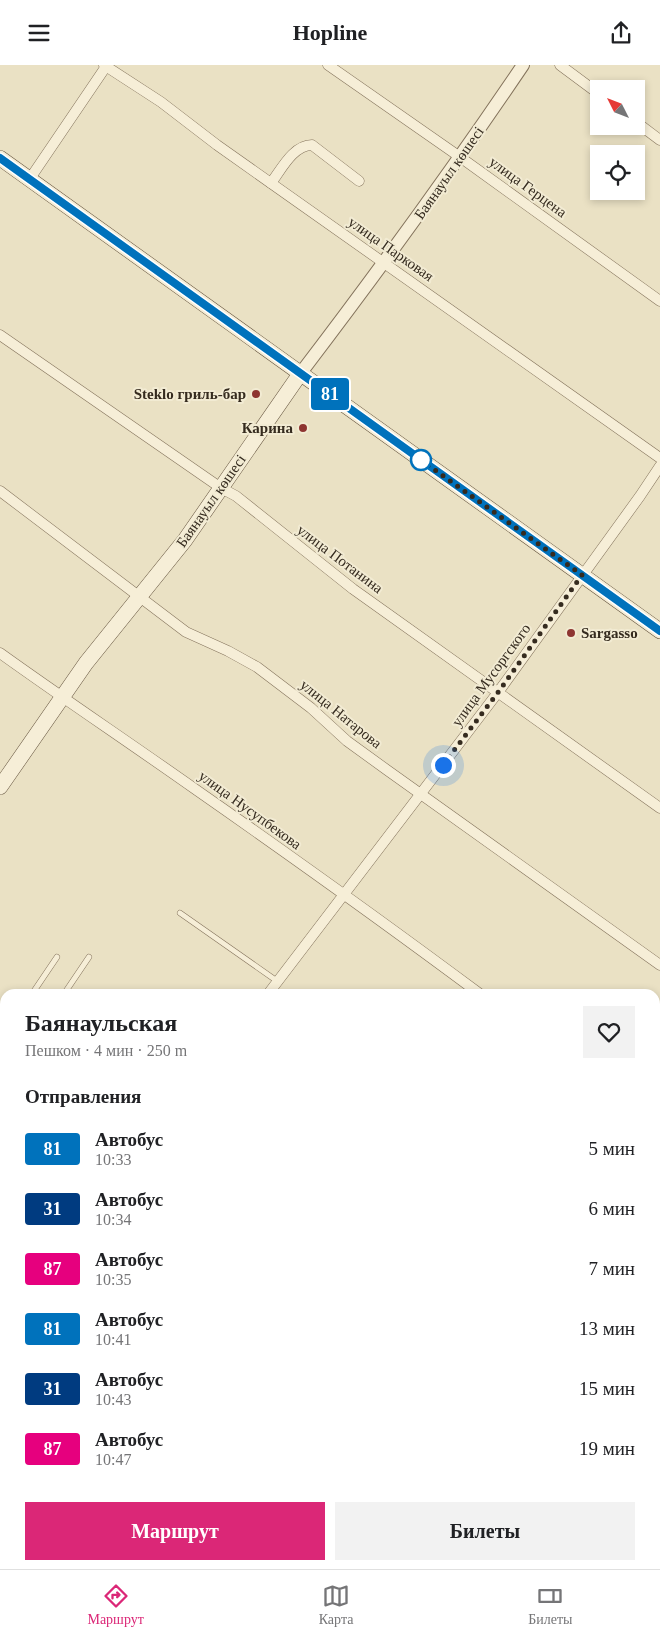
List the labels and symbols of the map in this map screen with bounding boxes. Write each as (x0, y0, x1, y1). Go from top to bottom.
north arrow (590, 80, 645, 135)
street label: Баянауыл көшесі (411, 124, 487, 222)
street label: улица Герцена (486, 154, 570, 221)
street label: улица Парковая (345, 214, 437, 284)
line badge: 81 (308, 378, 352, 410)
place label: Steklo гриль-бар (134, 386, 246, 402)
marker: Steklo гриль-бар (250, 388, 262, 400)
place label: Карина (242, 420, 293, 436)
marker: Карина (297, 422, 309, 434)
unlabelled marker (410, 449, 432, 471)
street label: Баянауыл көшесі (173, 452, 249, 550)
street label: улица Потанина (294, 522, 386, 597)
street label: улица Мусоргского (448, 621, 534, 729)
place label: Sargasso (581, 625, 638, 641)
marker: Sargasso (565, 627, 577, 639)
street label: улица Натарова (297, 676, 385, 752)
your location (431, 753, 456, 778)
street label: улица Нусупбекова (196, 767, 305, 853)

